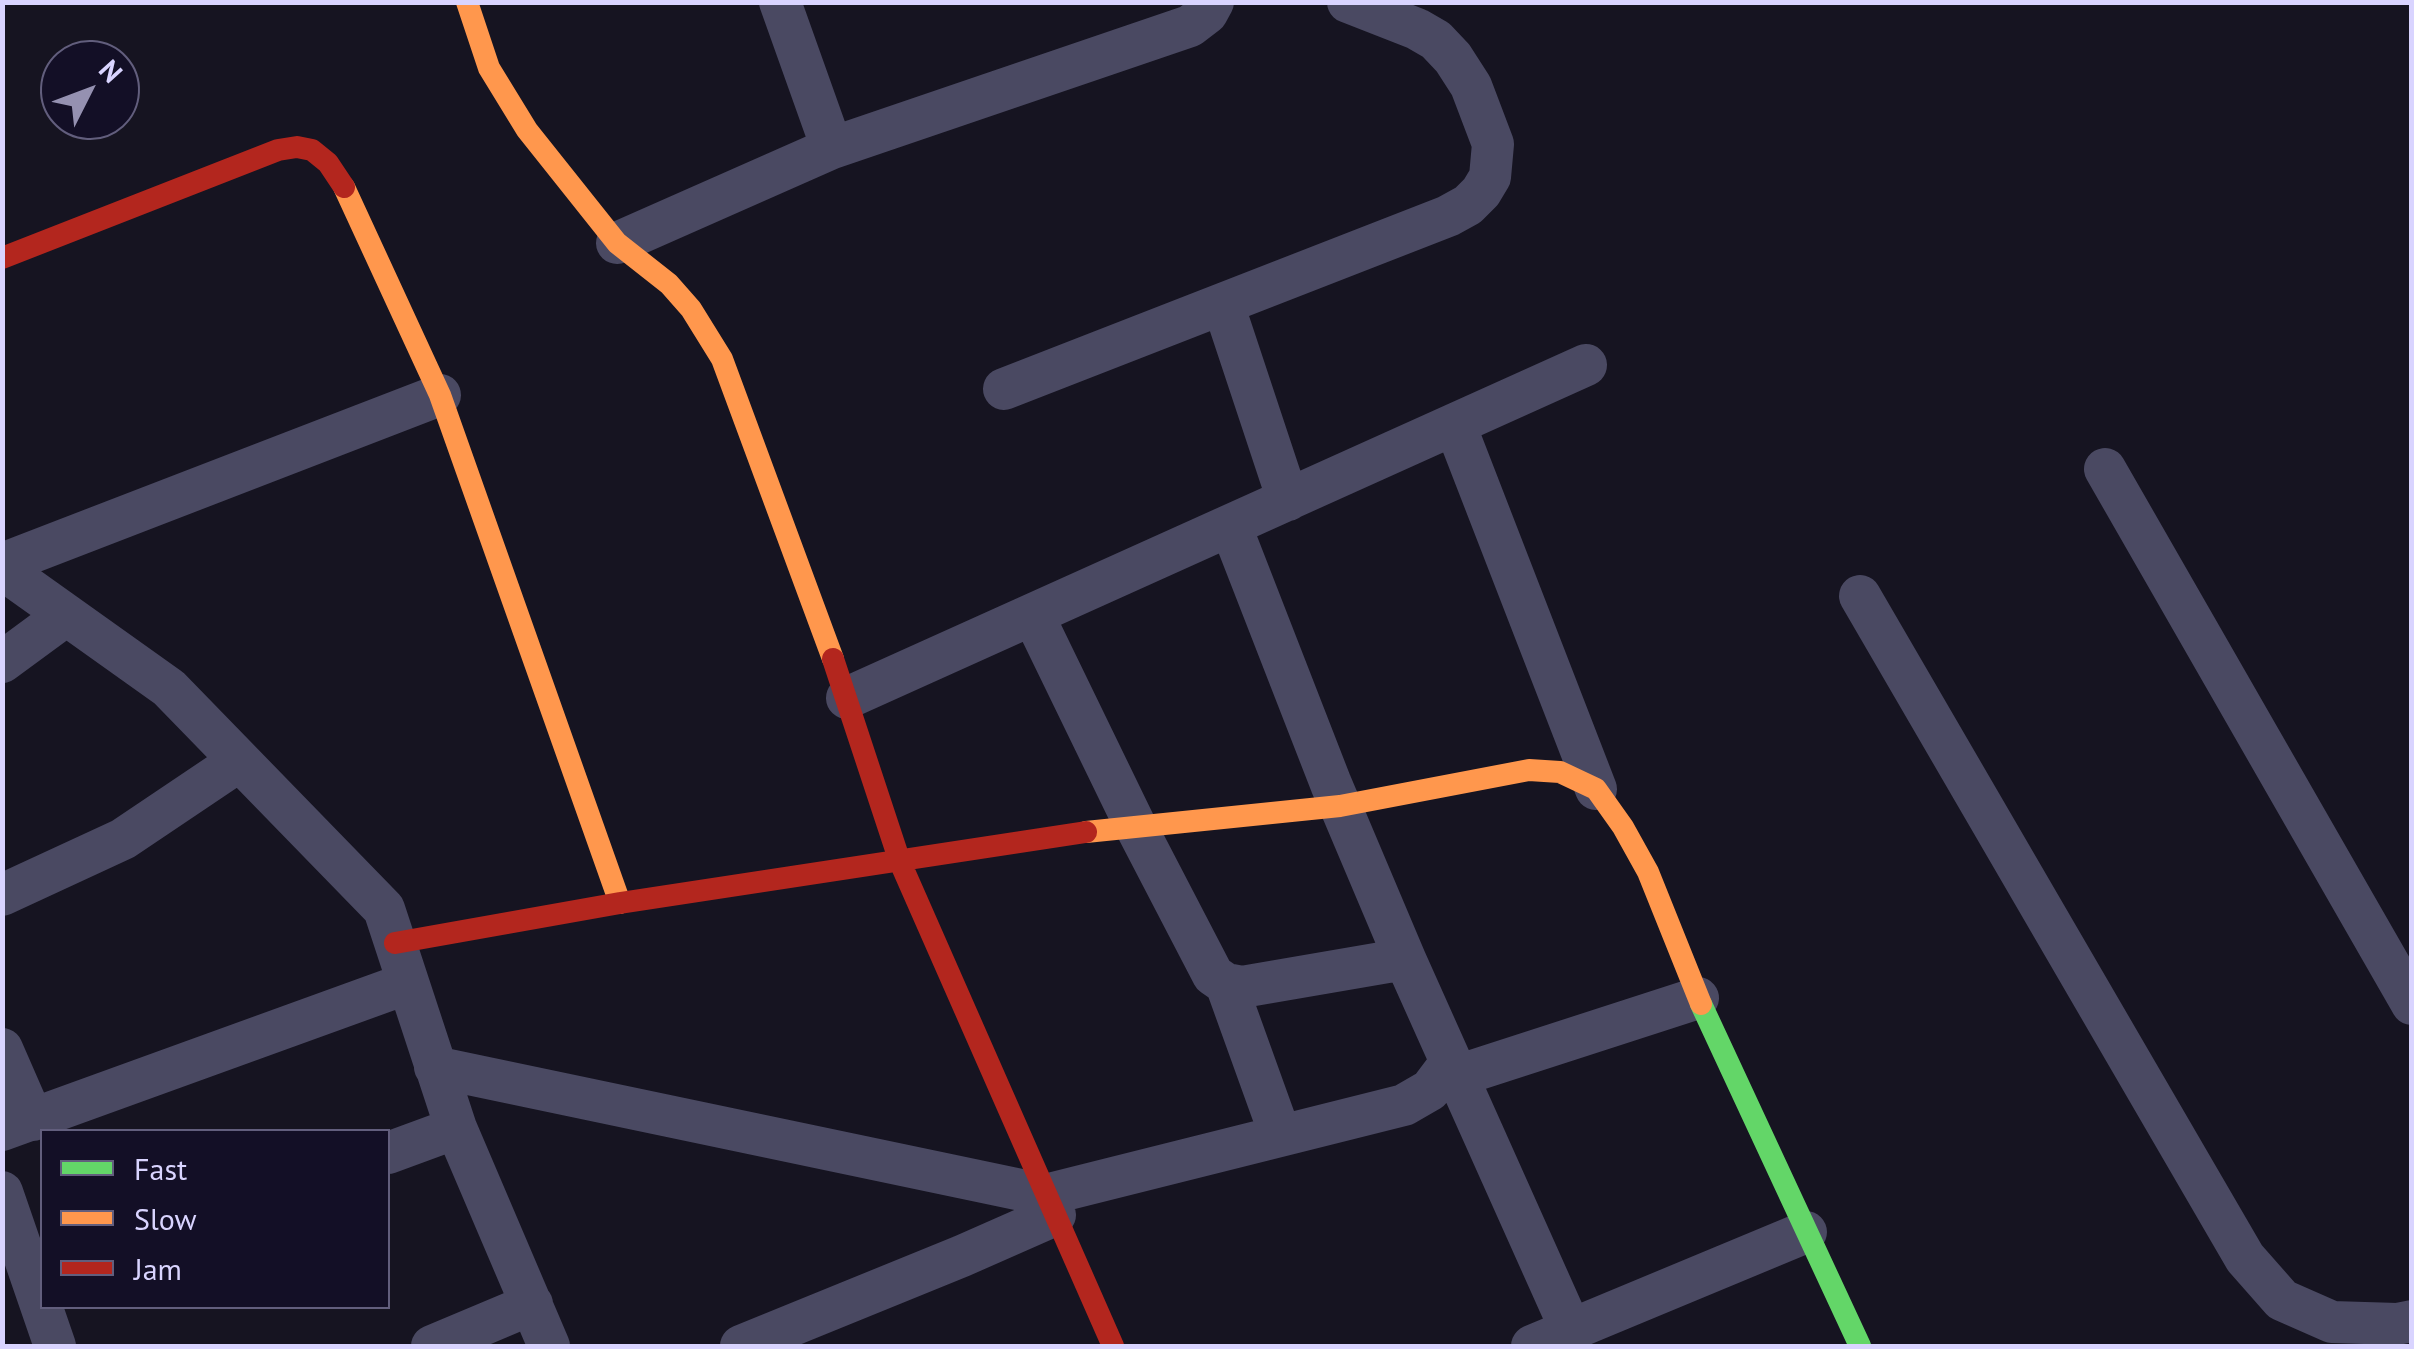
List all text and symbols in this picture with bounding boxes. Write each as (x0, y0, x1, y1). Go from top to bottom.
north arrow (40, 40, 140, 140)
text: N (91, 52, 131, 90)
legend (40, 1129, 390, 1309)
text: Fast (134, 1149, 187, 1188)
text: Slow (134, 1199, 197, 1238)
text: Jam (134, 1249, 182, 1288)

